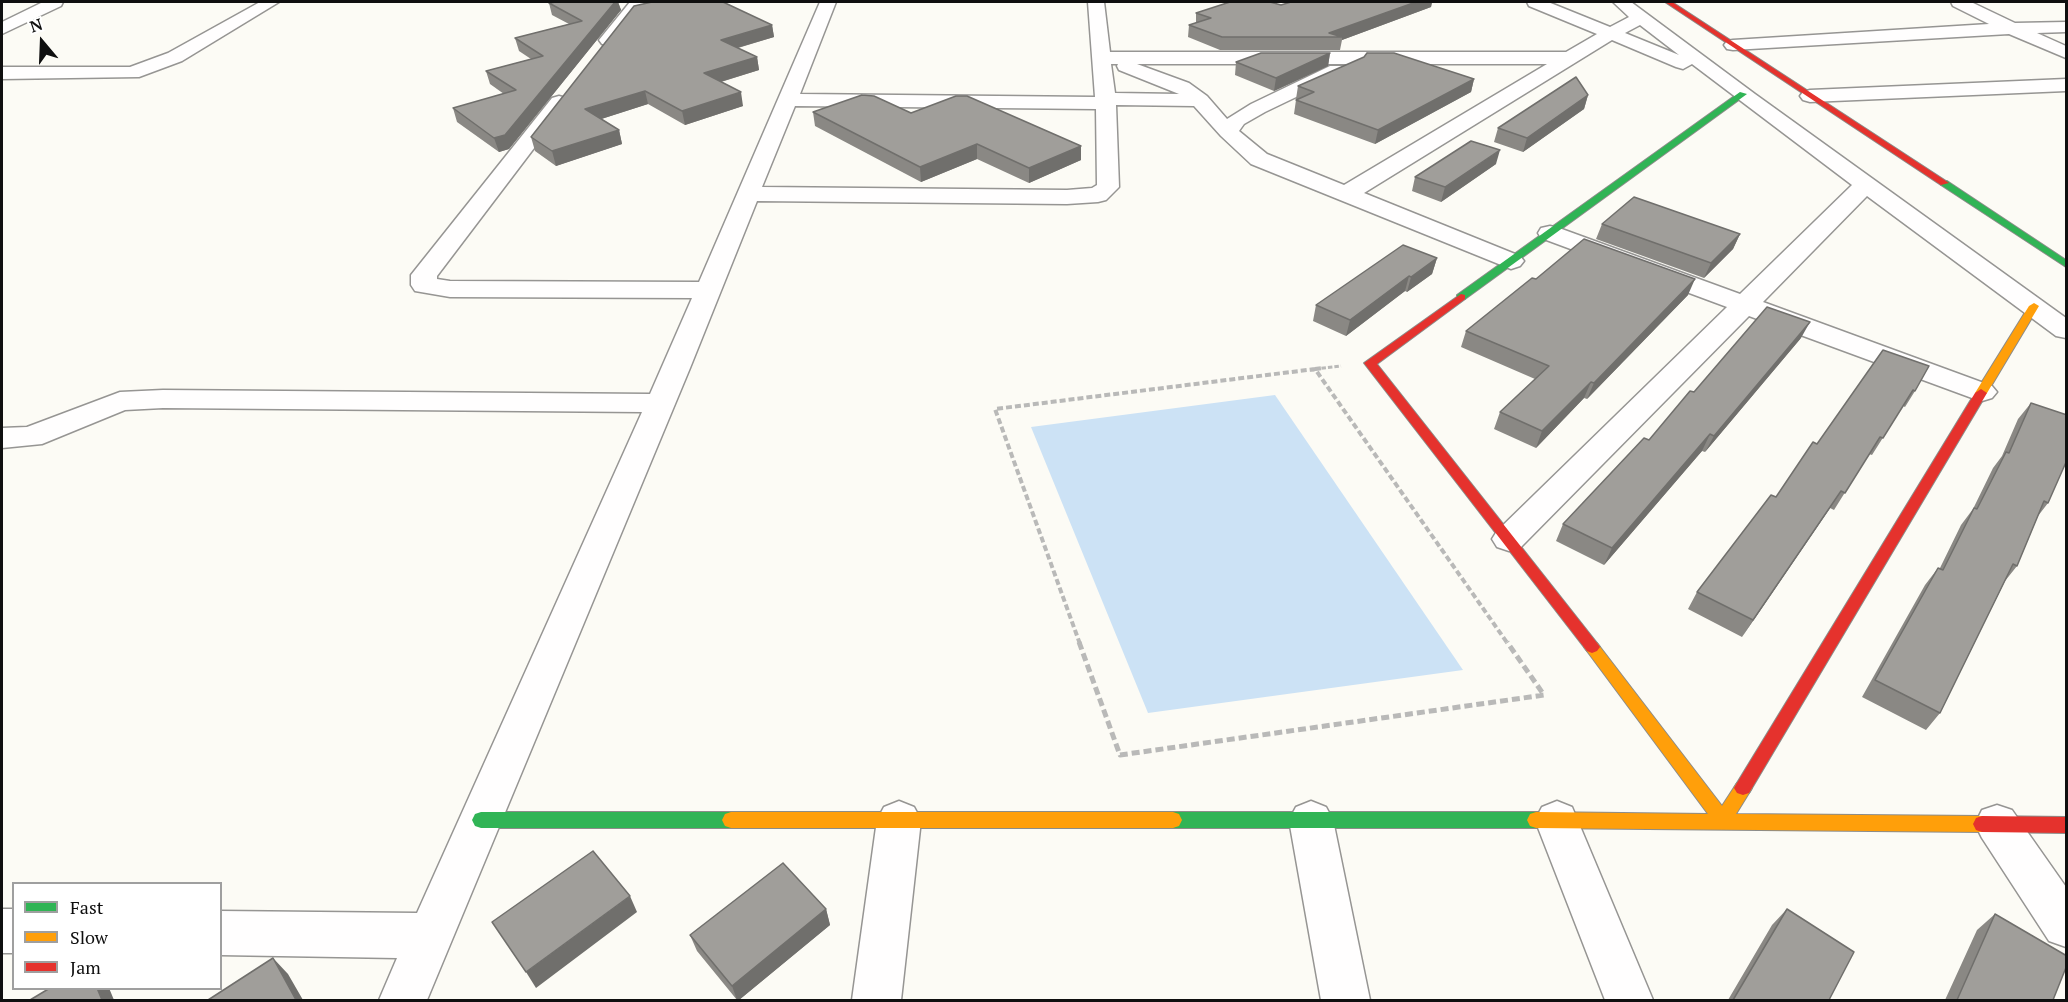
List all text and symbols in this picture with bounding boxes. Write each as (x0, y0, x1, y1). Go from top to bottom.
north arrow (12, 12, 72, 72)
text: N (27, 13, 45, 37)
legend (12, 882, 222, 990)
text: Fast (70, 895, 103, 919)
text: Slow (70, 925, 108, 949)
text: Jam (70, 955, 101, 979)

